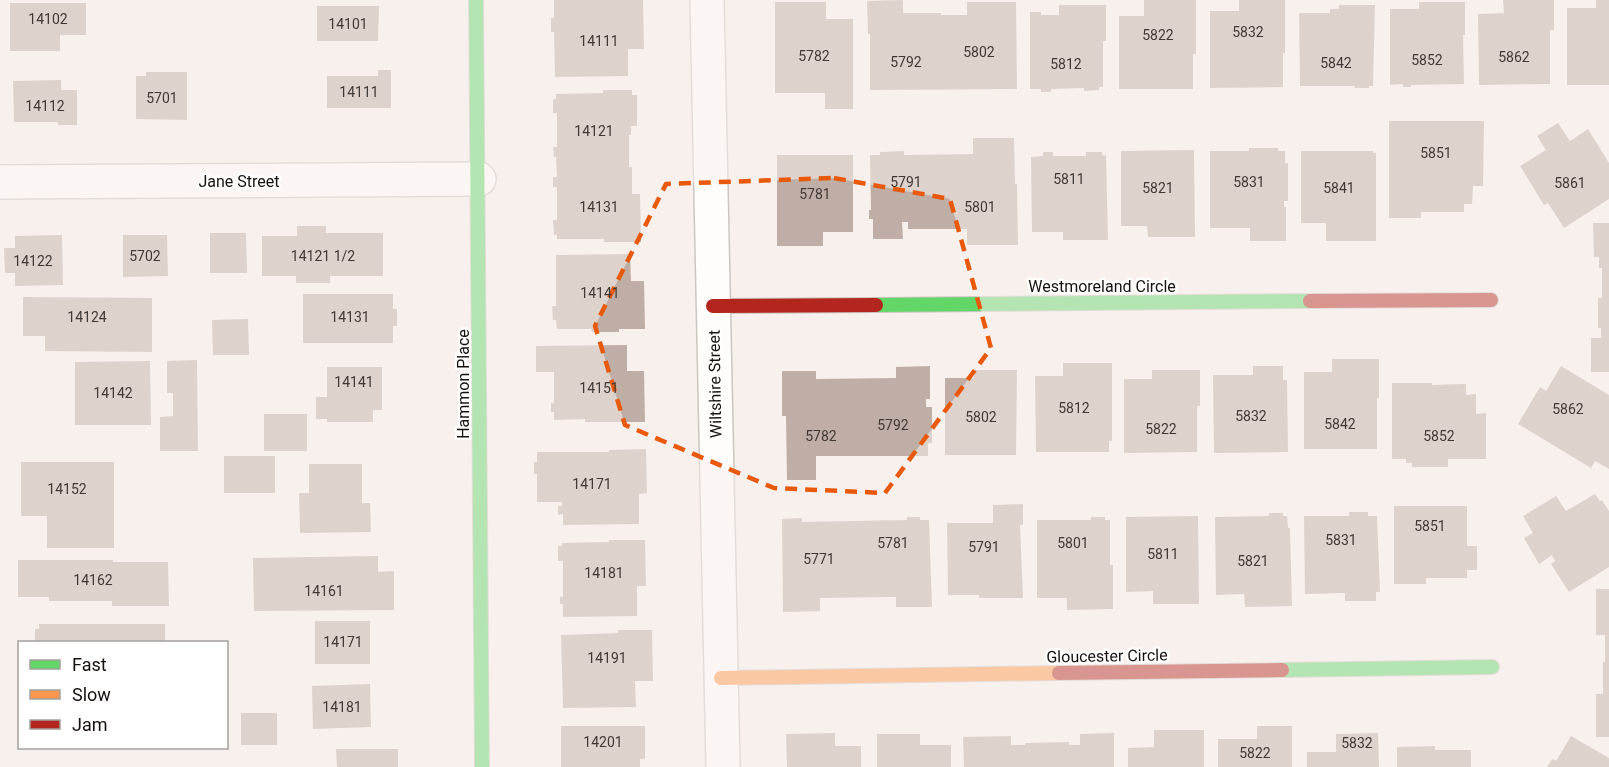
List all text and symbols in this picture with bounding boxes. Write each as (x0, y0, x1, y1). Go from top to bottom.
house number: 14102 (28, 11, 68, 27)
house number: 14101 (328, 16, 368, 32)
house number: 5832 (1232, 24, 1264, 40)
house number: 5822 (1142, 27, 1174, 43)
house number: 14111 (579, 33, 619, 49)
house number: 5802 (963, 44, 995, 60)
house number: 5782 (798, 48, 830, 64)
house number: 5862 (1498, 49, 1530, 65)
house number: 5852 (1411, 52, 1443, 68)
house number: 5792 (890, 54, 922, 70)
house number: 5842 (1320, 55, 1352, 71)
house number: 5812 (1050, 56, 1082, 72)
house number: 14111 (339, 84, 379, 100)
house number: 5701 (146, 90, 178, 106)
house number: 14112 (25, 98, 65, 114)
house number: 14121 (574, 123, 614, 139)
house number: 5851 (1420, 145, 1452, 161)
house number: 5811 (1053, 171, 1085, 187)
street label: Jane Street (198, 172, 280, 191)
house number: 5791 (890, 174, 922, 190)
house number: 5831 (1233, 174, 1265, 190)
house number: 5861 (1554, 175, 1586, 191)
house number: 5821 (1142, 180, 1174, 196)
house number: 5841 (1323, 180, 1355, 196)
house number: 5781 (799, 186, 831, 202)
house number: 14131 (579, 199, 619, 215)
house number: 5801 (964, 199, 996, 215)
house number: 5702 (129, 248, 161, 264)
house number: 14121 1/2 (291, 248, 355, 264)
house number: 14122 (13, 253, 53, 269)
street label: Westmoreland Circle (1028, 277, 1176, 296)
house number: 14141 (580, 285, 620, 301)
house number: 14124 (67, 309, 107, 325)
house number: 14131 (330, 309, 370, 325)
street label: Hammon Place (454, 329, 473, 439)
street label: Wiltshire Street (705, 330, 725, 438)
house number: 14141 (334, 374, 374, 390)
house number: 14151 (579, 380, 619, 396)
house number: 14142 (93, 385, 133, 401)
house number: 5812 (1058, 400, 1090, 416)
house number: 5862 (1552, 401, 1584, 417)
house number: 5832 (1235, 408, 1267, 424)
house number: 5802 (965, 409, 997, 425)
house number: 5842 (1324, 416, 1356, 432)
house number: 5792 (877, 417, 909, 433)
house number: 5822 (1145, 421, 1177, 437)
house number: 5782 (805, 428, 837, 444)
house number: 5852 (1423, 428, 1455, 444)
house number: 14171 (572, 476, 612, 492)
house number: 14152 (47, 481, 87, 497)
house number: 5851 (1414, 518, 1446, 534)
house number: 5831 (1325, 532, 1357, 548)
house number: 5781 (877, 535, 909, 551)
house number: 5801 (1057, 535, 1089, 551)
house number: 5791 (968, 539, 1000, 555)
house number: 5811 (1147, 546, 1179, 562)
house number: 5771 (803, 551, 835, 567)
house number: 5821 (1237, 553, 1269, 569)
house number: 14181 (584, 565, 624, 581)
house number: 14162 (73, 572, 113, 588)
house number: 14161 (304, 583, 344, 599)
house number: 14171 (323, 634, 363, 650)
legend (18, 641, 228, 749)
street label: Gloucester Circle (1046, 645, 1168, 667)
house number: 14191 (587, 650, 627, 666)
text: Fast (72, 654, 107, 675)
text: Slow (72, 684, 111, 705)
house number: 14181 (322, 699, 362, 715)
text: Jam (72, 714, 108, 735)
house number: 14201 (583, 734, 623, 750)
house number: 5832 (1341, 735, 1373, 751)
house number: 5822 (1239, 745, 1271, 761)

